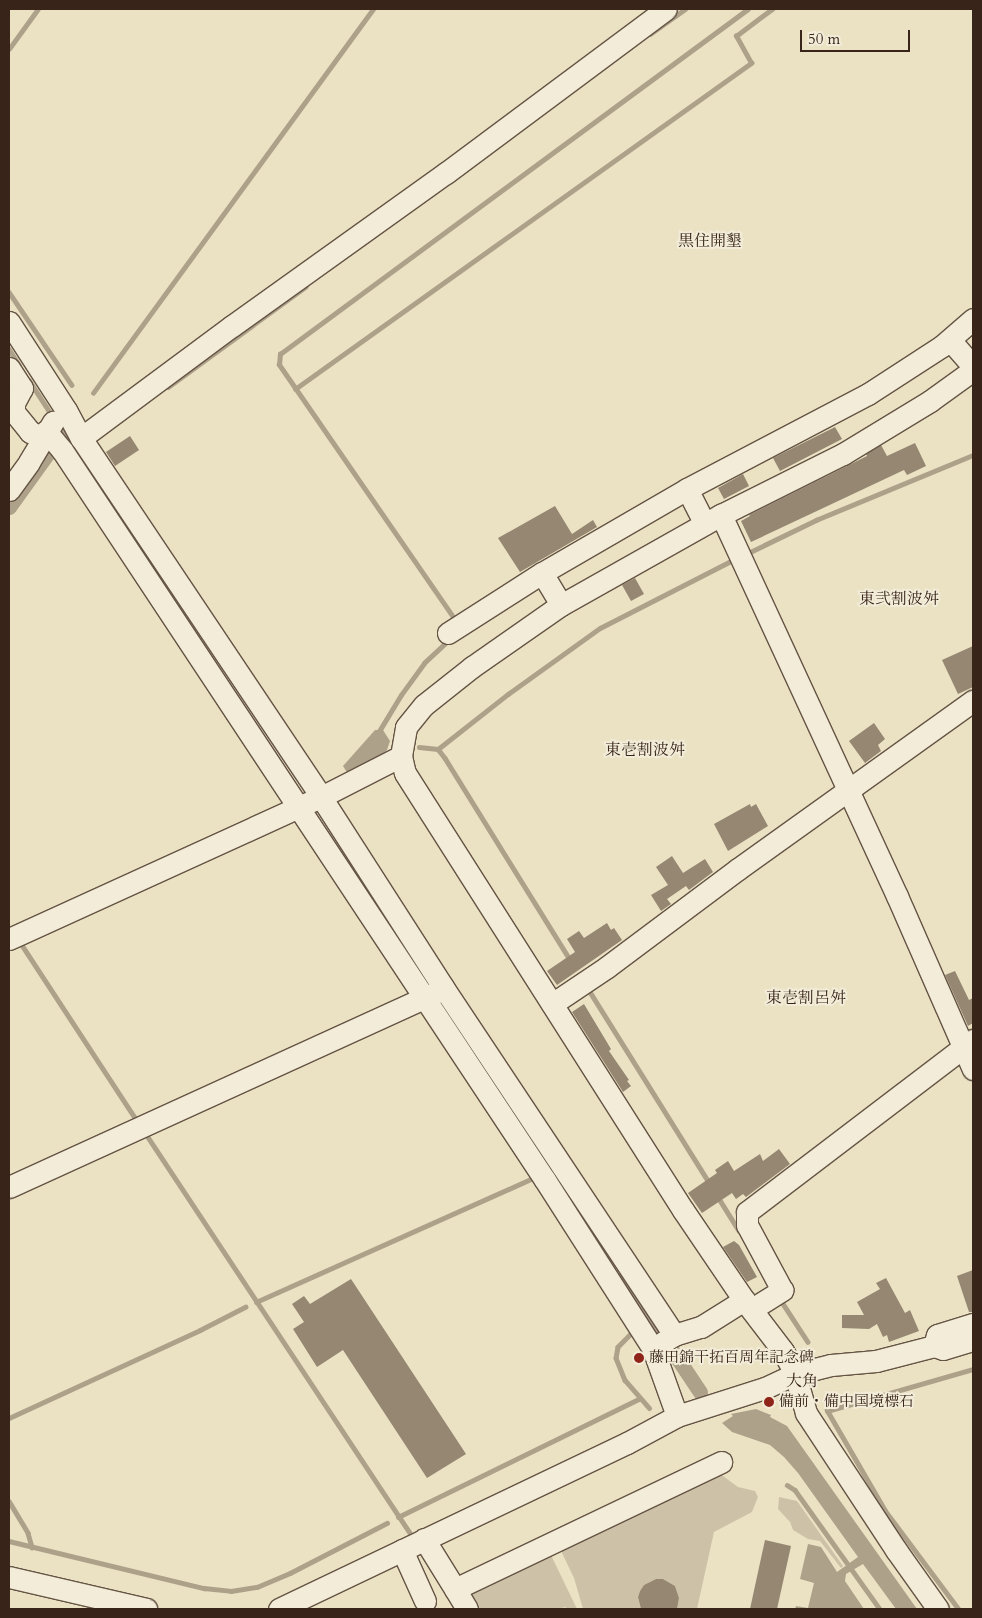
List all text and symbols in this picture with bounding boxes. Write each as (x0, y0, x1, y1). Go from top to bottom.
scale bar (802, 20, 912, 52)
text: 50 m (808, 29, 840, 49)
district label: 黒住開墾 (678, 231, 742, 251)
district label: 東弐割波舛 (859, 589, 939, 609)
district label: 東壱割波舛 (605, 740, 685, 760)
district label: 東壱割呂舛 (766, 988, 846, 1008)
place label: 藤田錦干拓百周年記念碑 (649, 1349, 814, 1367)
marker: 藤田錦干拓百周年記念碑 (633, 1352, 645, 1364)
district label: 大角 (786, 1371, 818, 1391)
place label: 備前・備中国境標石 (779, 1393, 914, 1411)
marker: 備前・備中国境標石 (763, 1396, 775, 1408)

